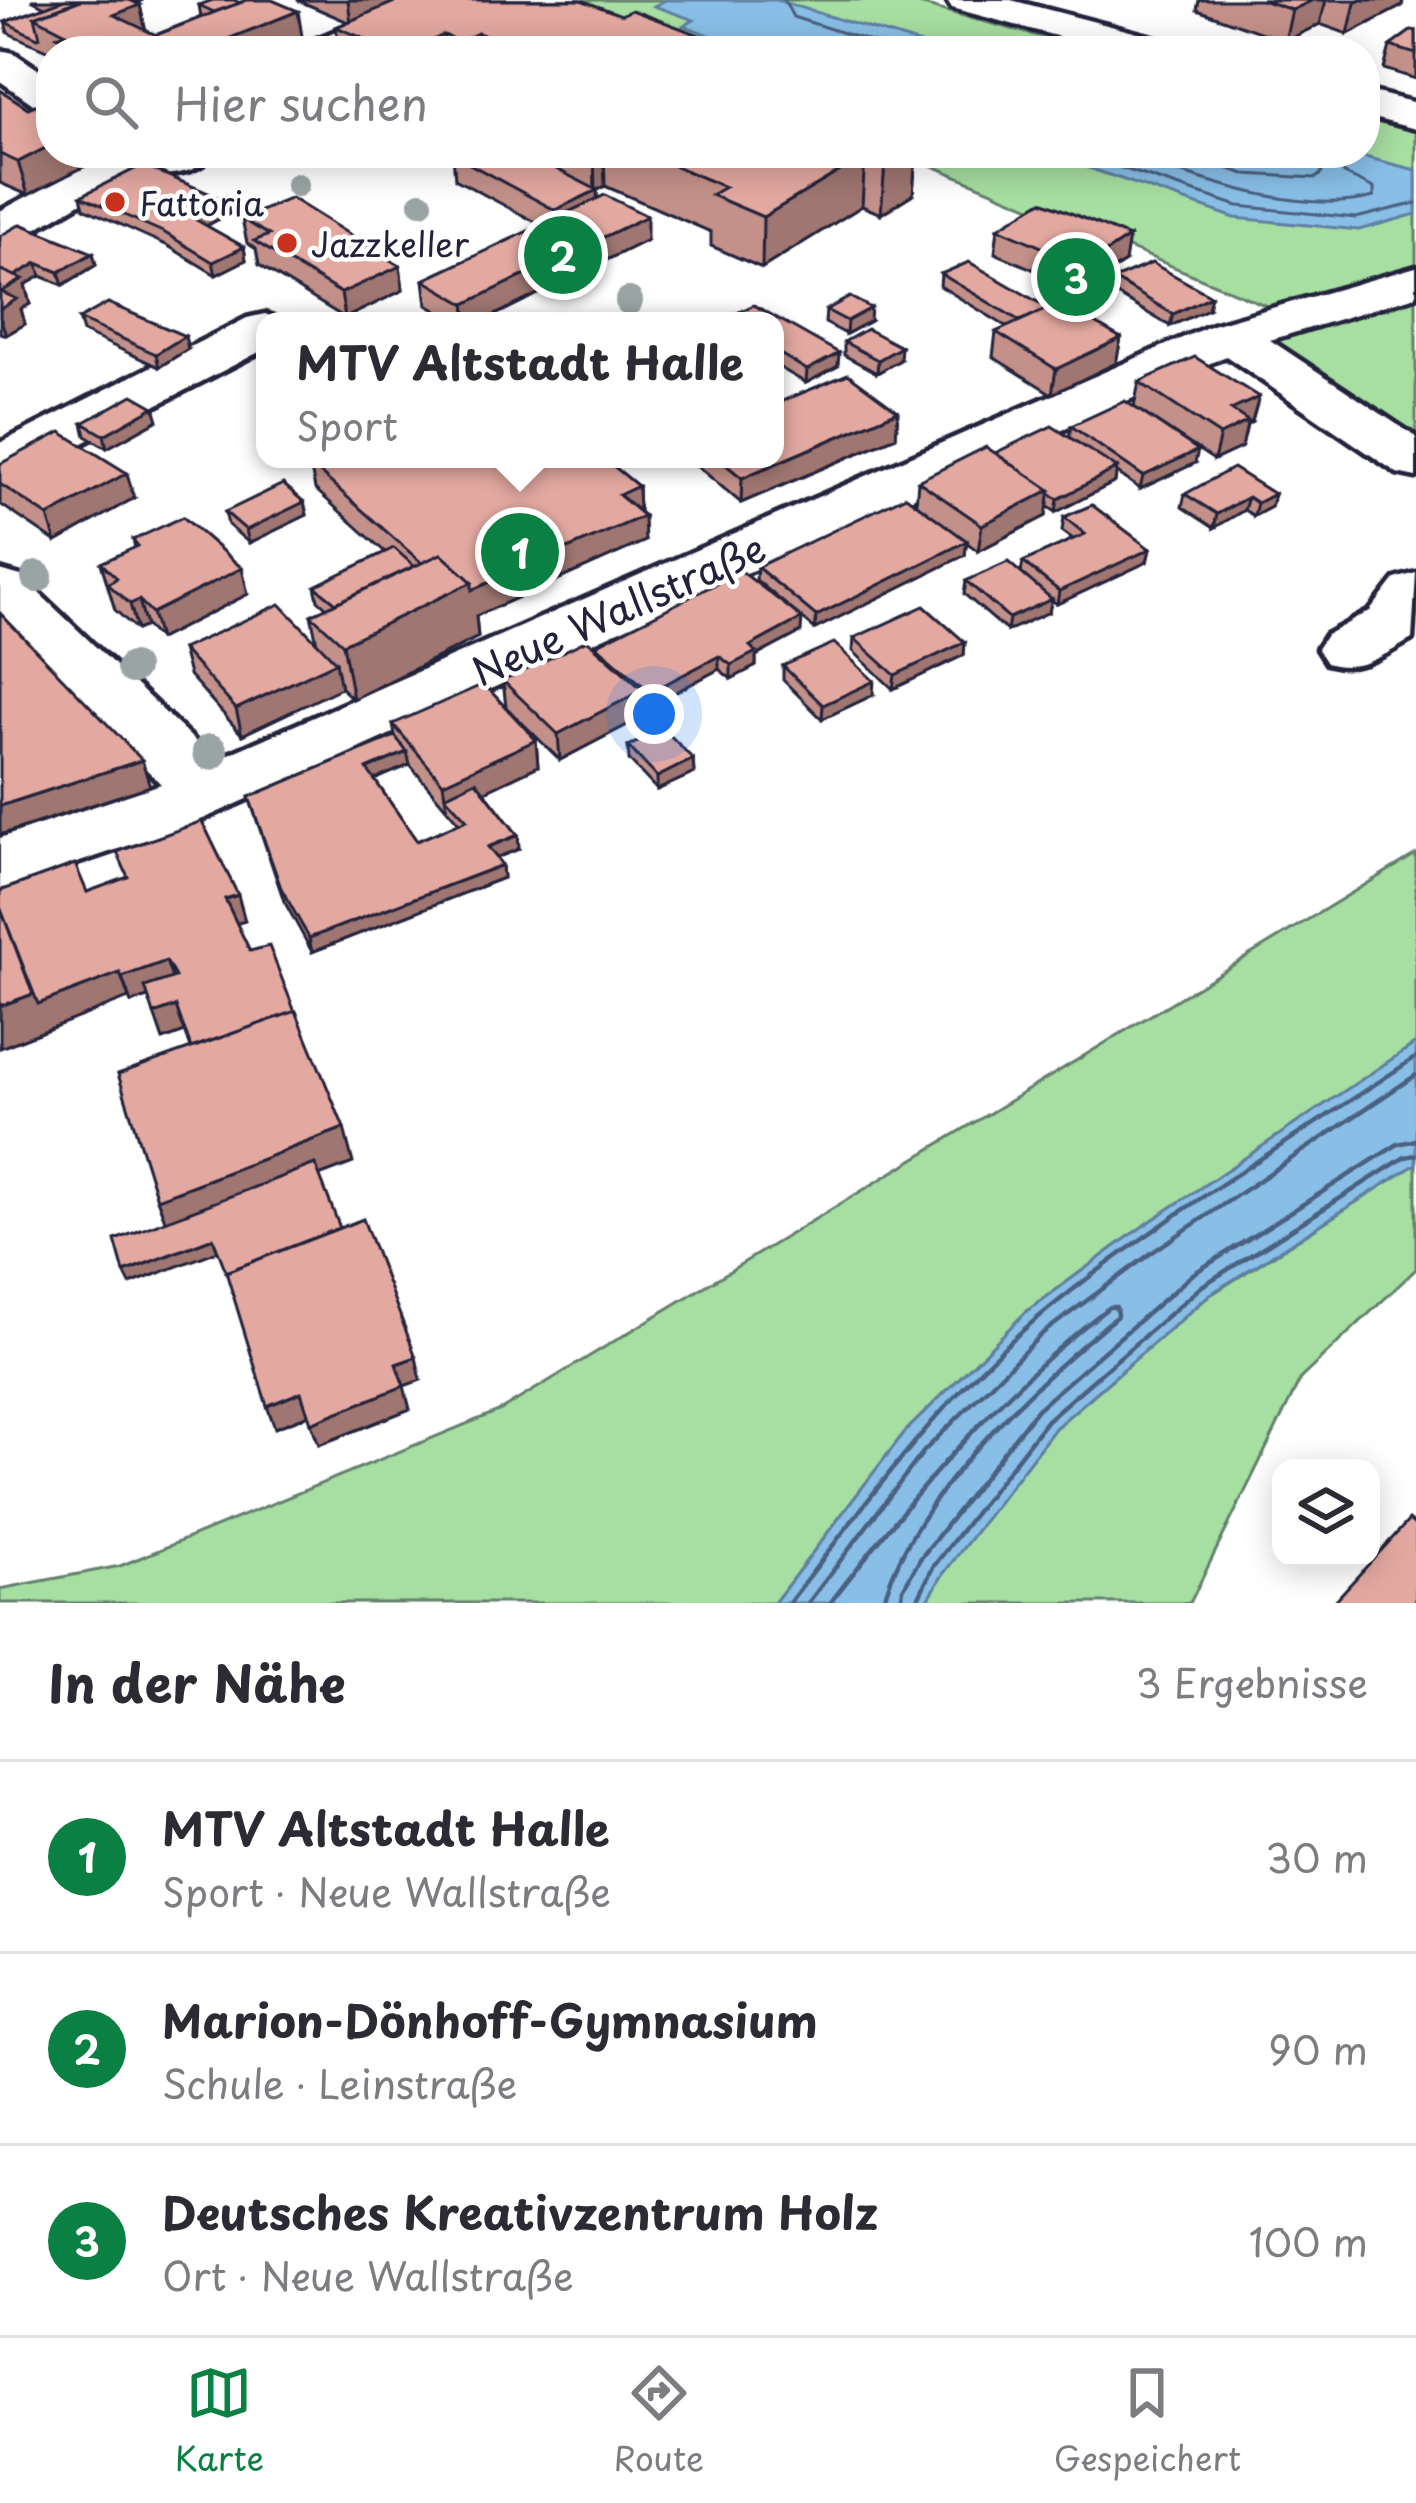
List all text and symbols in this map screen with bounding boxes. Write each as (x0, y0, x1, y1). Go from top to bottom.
search box (36, 36, 1380, 168)
text: Hier suchen (174, 68, 428, 136)
icon: search (78, 69, 144, 135)
place label: Fattoria (139, 177, 264, 227)
marker: Fattoria (102, 189, 128, 215)
pin: 2 (524, 210, 602, 300)
place label: Jazzkeller (311, 218, 470, 268)
marker: Jazzkeller (274, 230, 300, 256)
pin: 3 (1037, 232, 1115, 322)
popup (256, 312, 784, 468)
text: MTV Altstadt Halle (296, 327, 744, 395)
text: Sport (296, 395, 398, 454)
pin: 1 (481, 507, 559, 597)
street label: Neue Wallstraße (462, 517, 774, 699)
your location (624, 684, 684, 744)
map controls (1272, 1459, 1380, 1567)
button: layers (1272, 1459, 1380, 1567)
text: In der Nähe (48, 1643, 345, 1720)
text: 3 Ergebnisse (1136, 1652, 1368, 1711)
text: MTV Altstadt Halle (162, 1793, 610, 1861)
text: 1 (78, 1827, 96, 1886)
text: 30 m (1265, 1827, 1368, 1886)
text: Sport · Neue Wallstraße (162, 1861, 611, 1920)
text: Marion-Dönhoff-Gymnasium (162, 1985, 818, 2053)
text: 2 (73, 2019, 101, 2078)
text: 90 m (1268, 2019, 1368, 2078)
text: Schule · Leinstraße (162, 2053, 517, 2112)
text: Deutsches Kreativzentrum Holz (162, 2177, 877, 2245)
text: 3 (74, 2211, 100, 2270)
text: 100 m (1249, 2211, 1368, 2270)
text: Ort · Neue Wallstraße (162, 2245, 574, 2304)
tab: Karte (175, 2360, 264, 2482)
tab: Route (614, 2360, 704, 2482)
tab: Gespeichert (1054, 2360, 1241, 2482)

